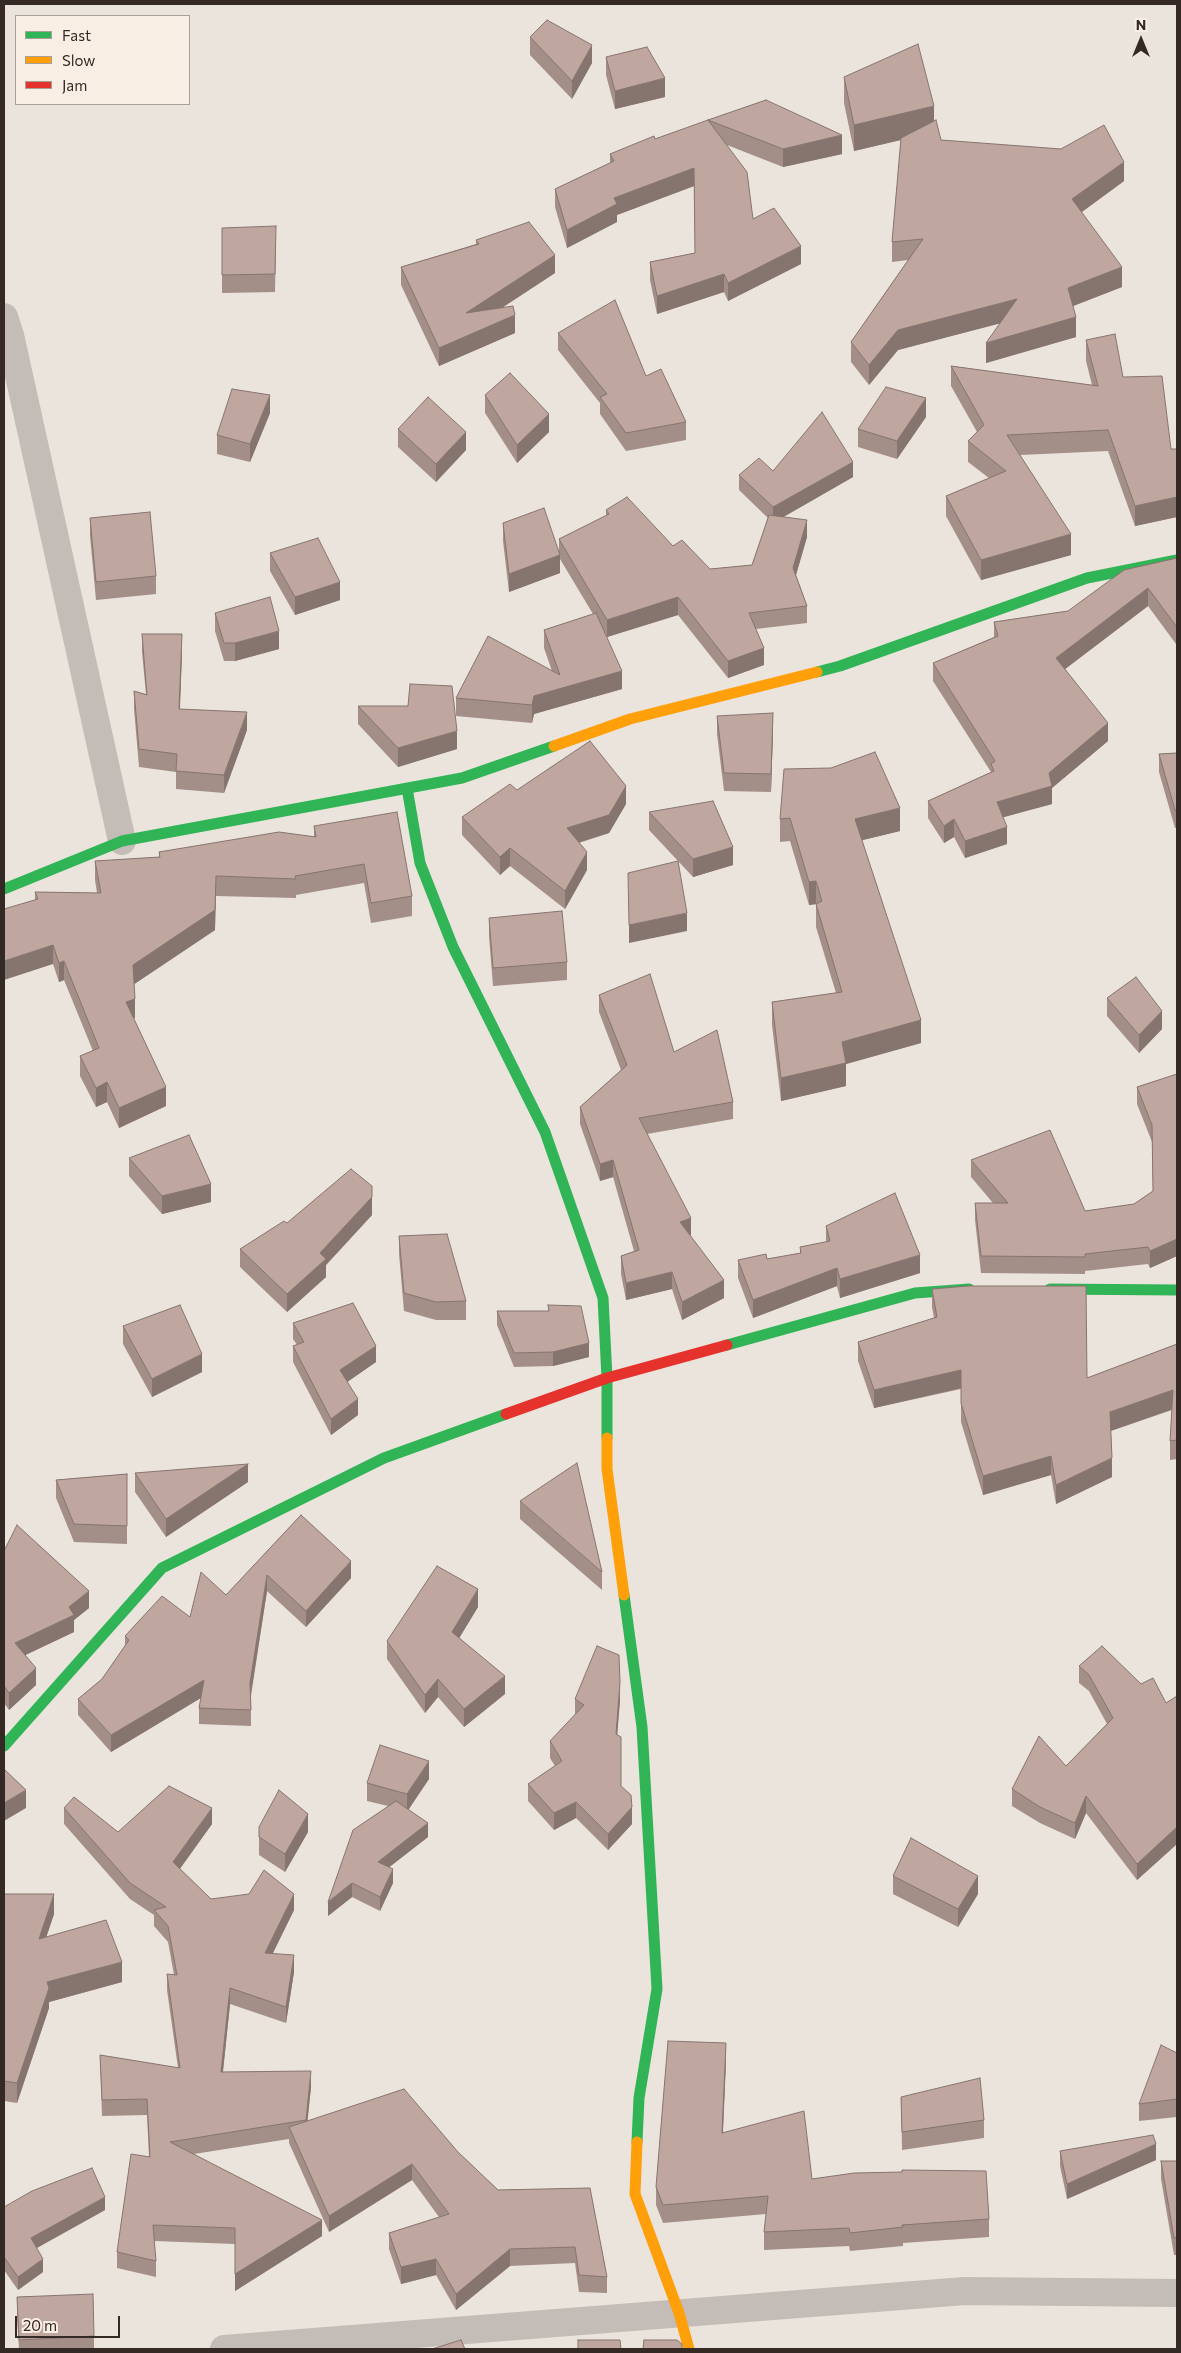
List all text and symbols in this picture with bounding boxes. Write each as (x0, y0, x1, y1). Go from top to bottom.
legend (15, 15, 190, 105)
north arrow (1116, 15, 1166, 65)
text: N (1136, 16, 1146, 33)
text: Fast (62, 26, 91, 44)
text: Slow (62, 51, 95, 69)
text: Jam (62, 76, 87, 94)
scale bar (18, 2306, 122, 2338)
text: 20 m (23, 2316, 57, 2334)

